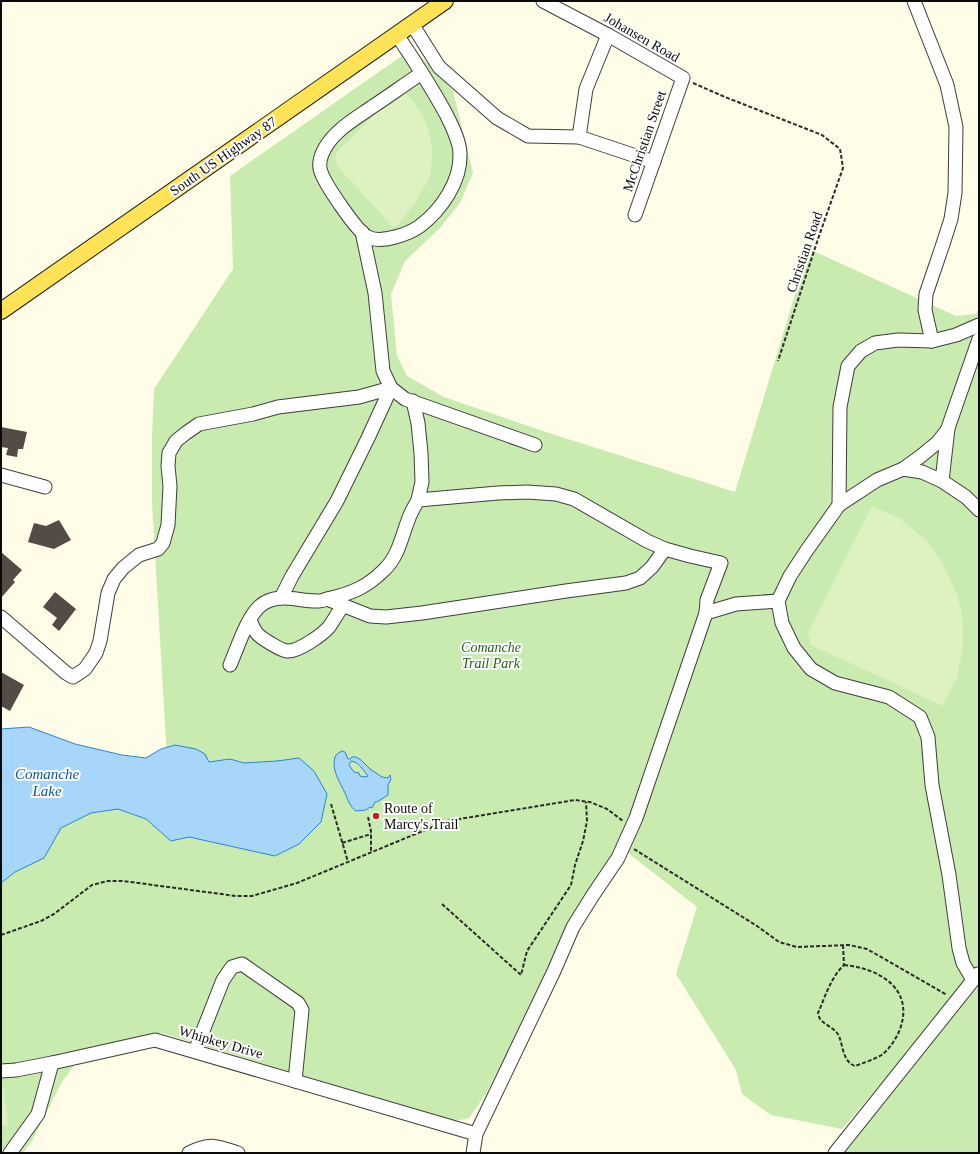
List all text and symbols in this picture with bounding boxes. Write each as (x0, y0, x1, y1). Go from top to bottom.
street label: Johansen Road (601, 10, 682, 65)
street label: McChristian Street (620, 88, 669, 194)
street label: South US Highway 87 (167, 114, 279, 199)
street label: Christian Road (784, 210, 825, 295)
park label: Comanche Trail Park (461, 640, 521, 671)
water label: Comanche Lake (15, 766, 79, 799)
place label: Route of Marcy's Trail (384, 801, 459, 832)
marker: Route of Marcy's Trail (371, 811, 381, 821)
street label: Whipkey Drive (177, 1023, 265, 1062)

